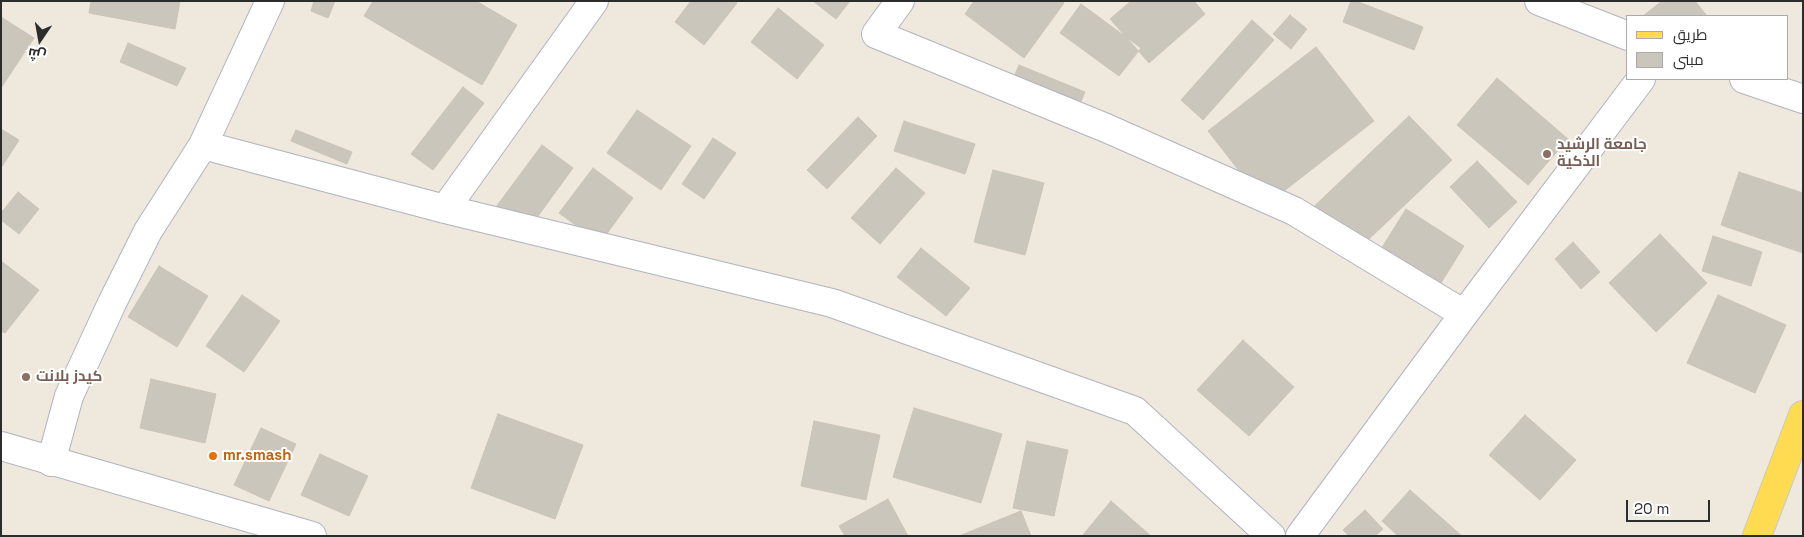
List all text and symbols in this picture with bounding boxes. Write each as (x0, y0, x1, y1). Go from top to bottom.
north arrow (15, 15, 65, 65)
legend (1626, 15, 1789, 80)
text: طريق (1673, 25, 1707, 44)
text: ش (26, 44, 48, 65)
text: مبنى (1673, 50, 1704, 69)
place label: جامعة الرشيد الذكية (1557, 136, 1647, 171)
marker: جامعة الرشيد الذكية (1541, 148, 1553, 160)
place label: كيدز بلانت (36, 368, 103, 386)
marker: كيدز بلانت (20, 371, 32, 383)
place label: mr.smash (223, 447, 291, 465)
marker: mr.smash (207, 450, 219, 462)
scale bar (1629, 490, 1713, 522)
text: 20 m (1634, 499, 1669, 518)

